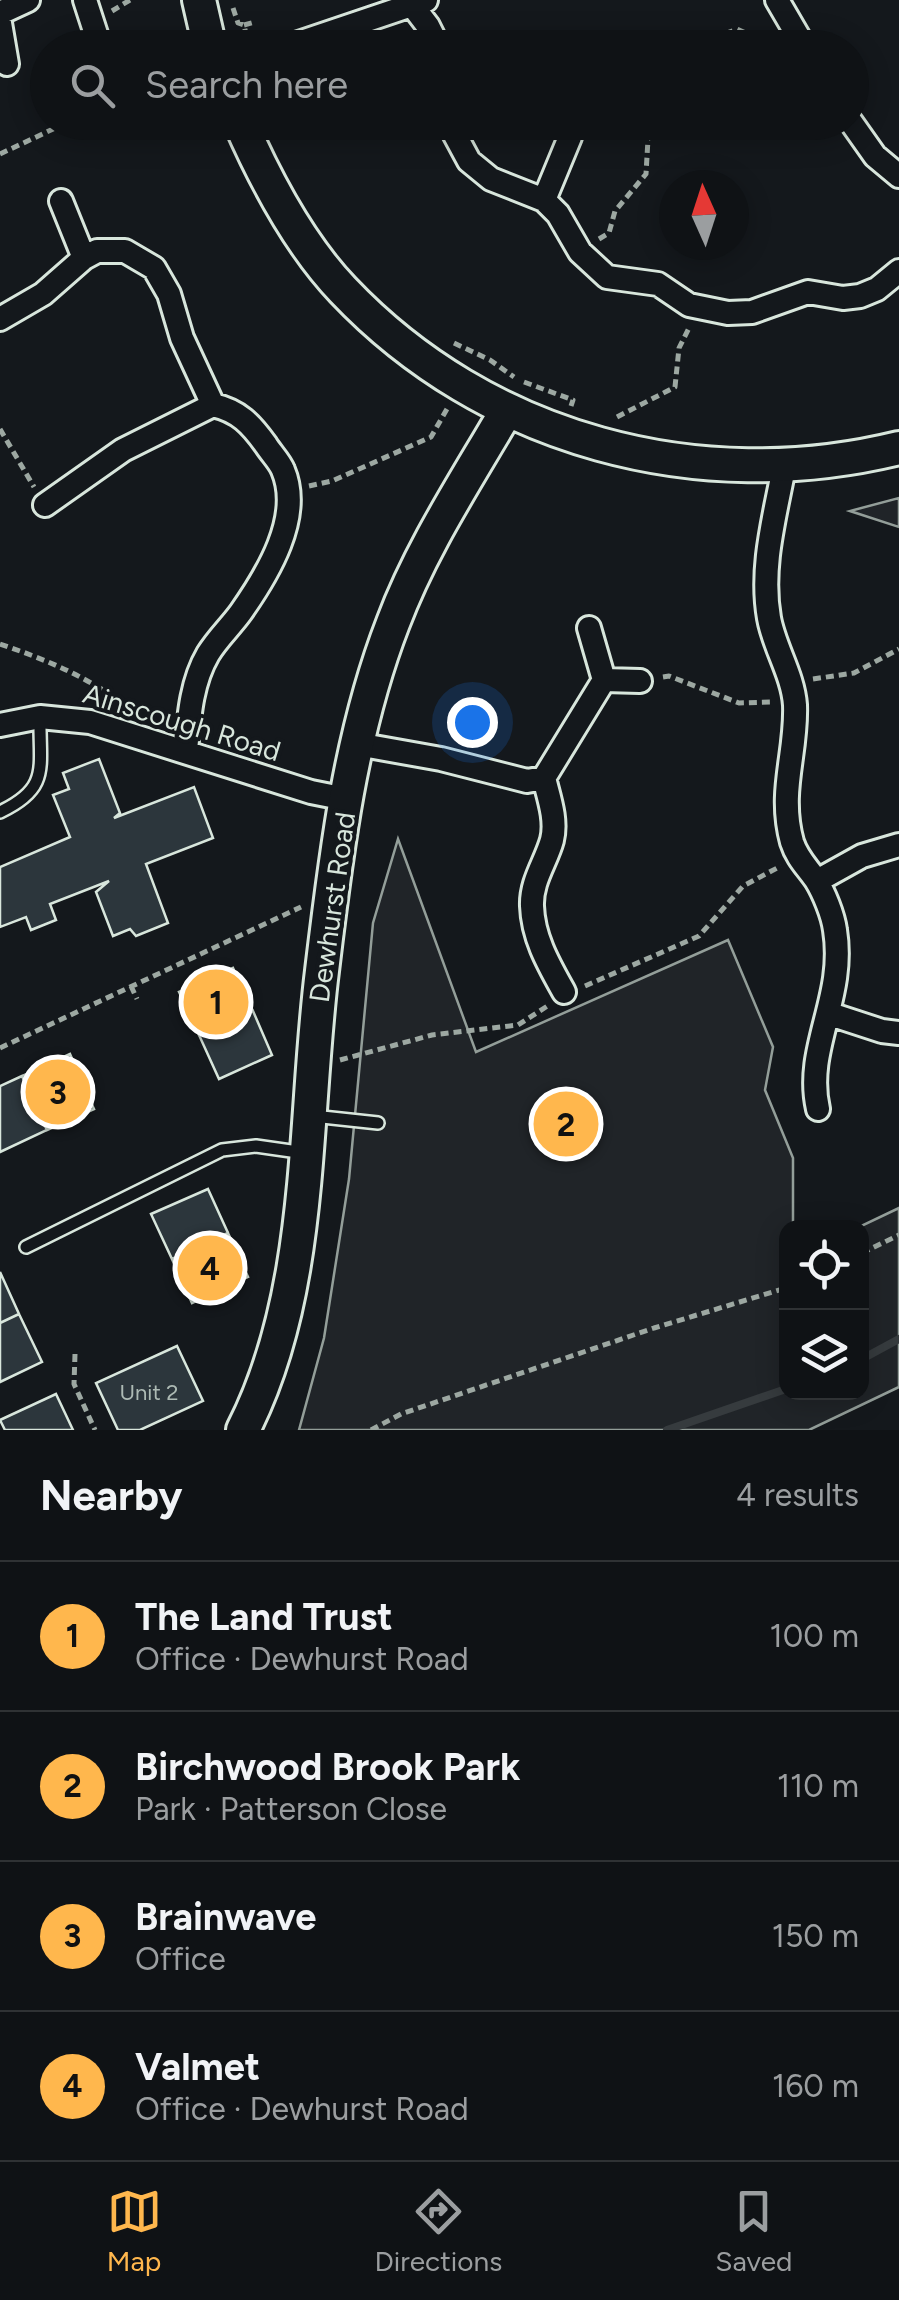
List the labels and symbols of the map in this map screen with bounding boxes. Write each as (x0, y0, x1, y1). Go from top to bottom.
north arrow (659, 170, 749, 260)
street label: Ainscough Road (79, 676, 285, 768)
your location (447, 697, 498, 748)
street label: Dewhurst Road (302, 810, 362, 1004)
pin: 1 (184, 964, 248, 1040)
pin: 3 (26, 1054, 90, 1130)
pin: 2 (534, 1086, 598, 1162)
pin: 4 (178, 1230, 242, 1306)
house number: Unit 2 (120, 1379, 178, 1406)

